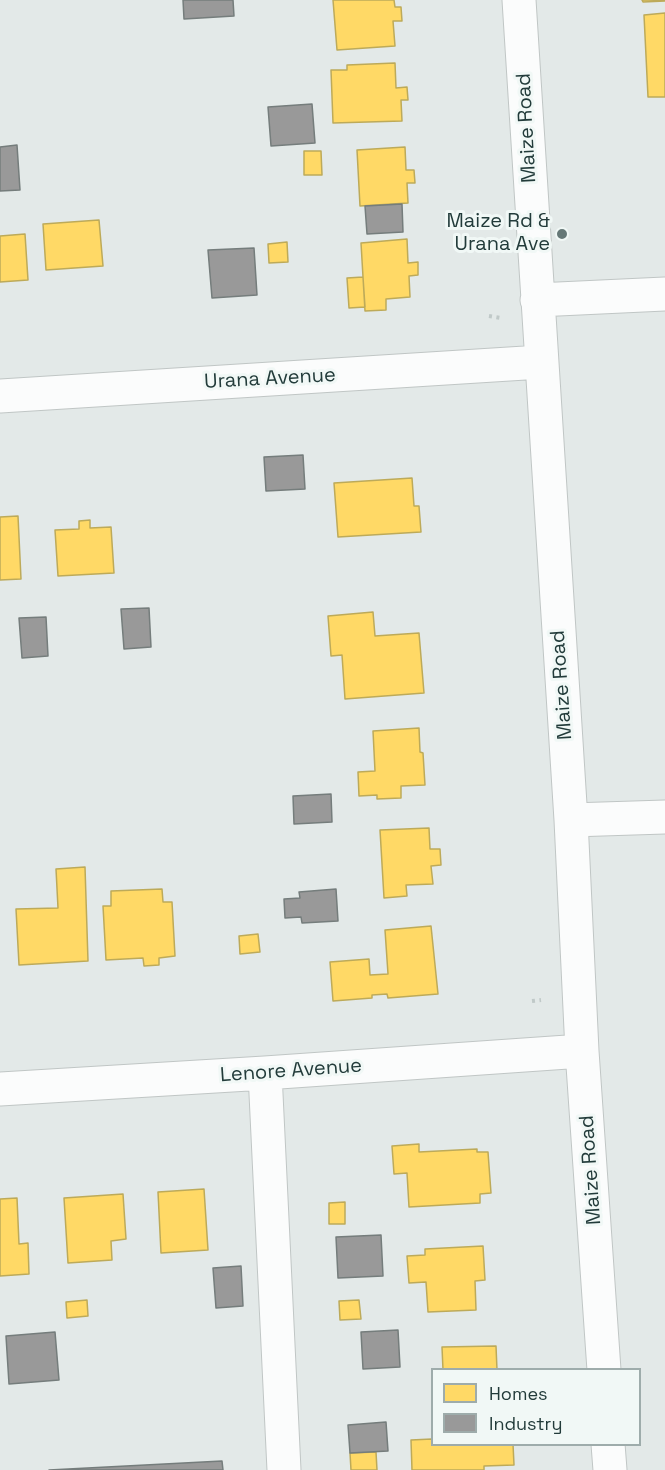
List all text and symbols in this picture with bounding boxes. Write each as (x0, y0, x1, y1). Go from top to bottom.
street label: Maize Road (512, 73, 542, 183)
place label: Maize Rd & Urana Ave (447, 210, 550, 257)
marker: Maize Rd & Urana Ave (555, 227, 569, 241)
street label: Urana Avenue (204, 364, 336, 394)
street label: Maize Road (546, 629, 578, 741)
street label: Lenore Avenue (219, 1054, 363, 1088)
street label: Maize Road (575, 1114, 607, 1226)
legend (431, 1368, 641, 1446)
text: Homes (489, 1382, 548, 1405)
text: Industry (489, 1412, 562, 1435)

